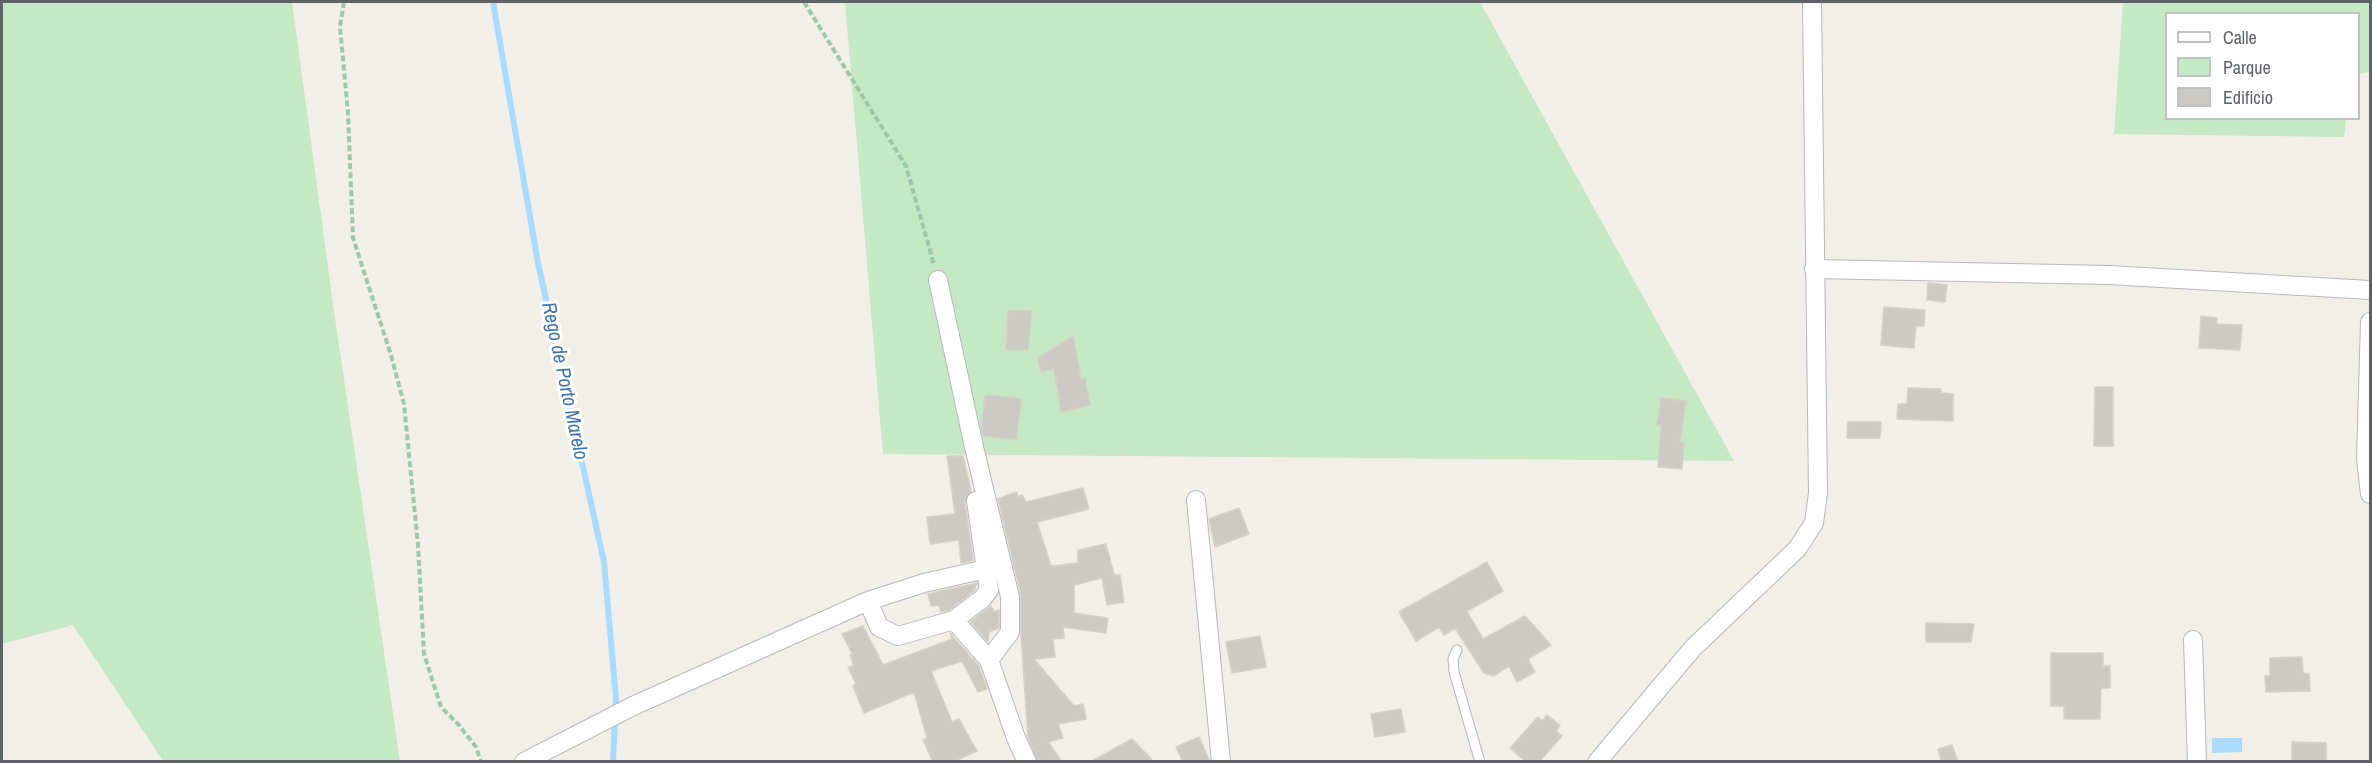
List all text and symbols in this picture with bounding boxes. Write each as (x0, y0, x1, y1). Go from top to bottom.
legend (2165, 12, 2360, 120)
text: Calle (2223, 25, 2257, 50)
text: Parque (2223, 55, 2271, 80)
text: Edificio (2223, 85, 2273, 110)
water label: Rego de Porto Marelo (536, 300, 592, 462)

